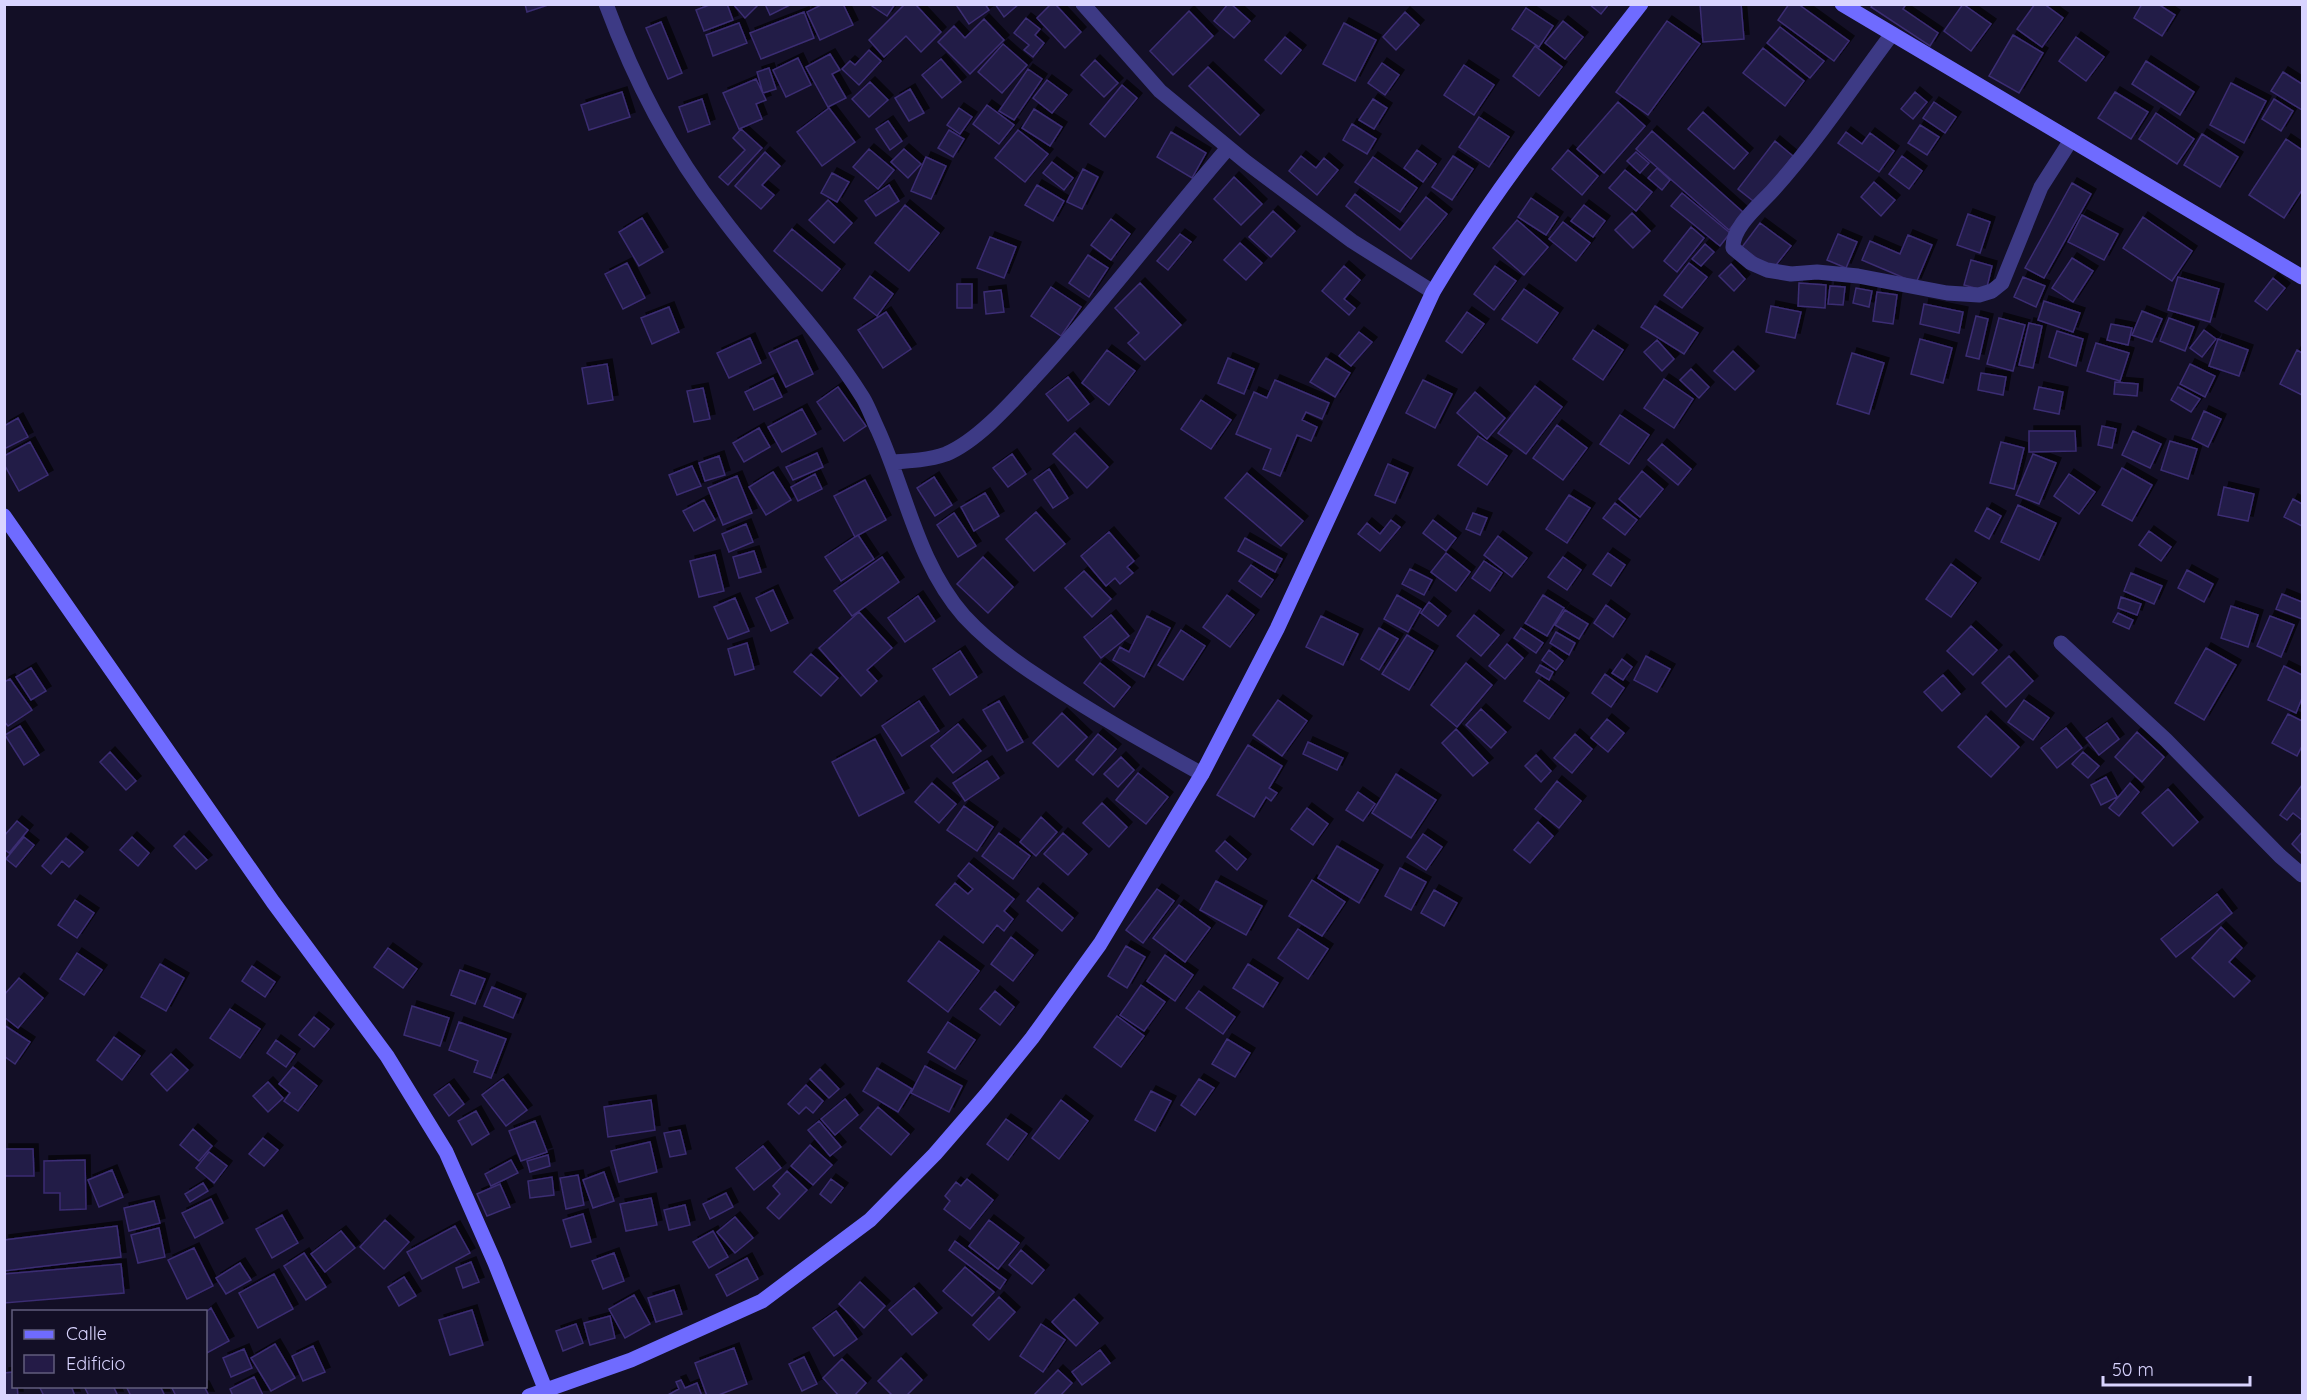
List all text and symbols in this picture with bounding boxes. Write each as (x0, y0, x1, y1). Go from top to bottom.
legend (12, 1310, 207, 1388)
text: Calle (66, 1322, 107, 1345)
scale bar (2103, 1349, 2250, 1387)
text: Edificio (66, 1352, 125, 1375)
text: 50 m (2112, 1358, 2154, 1381)

